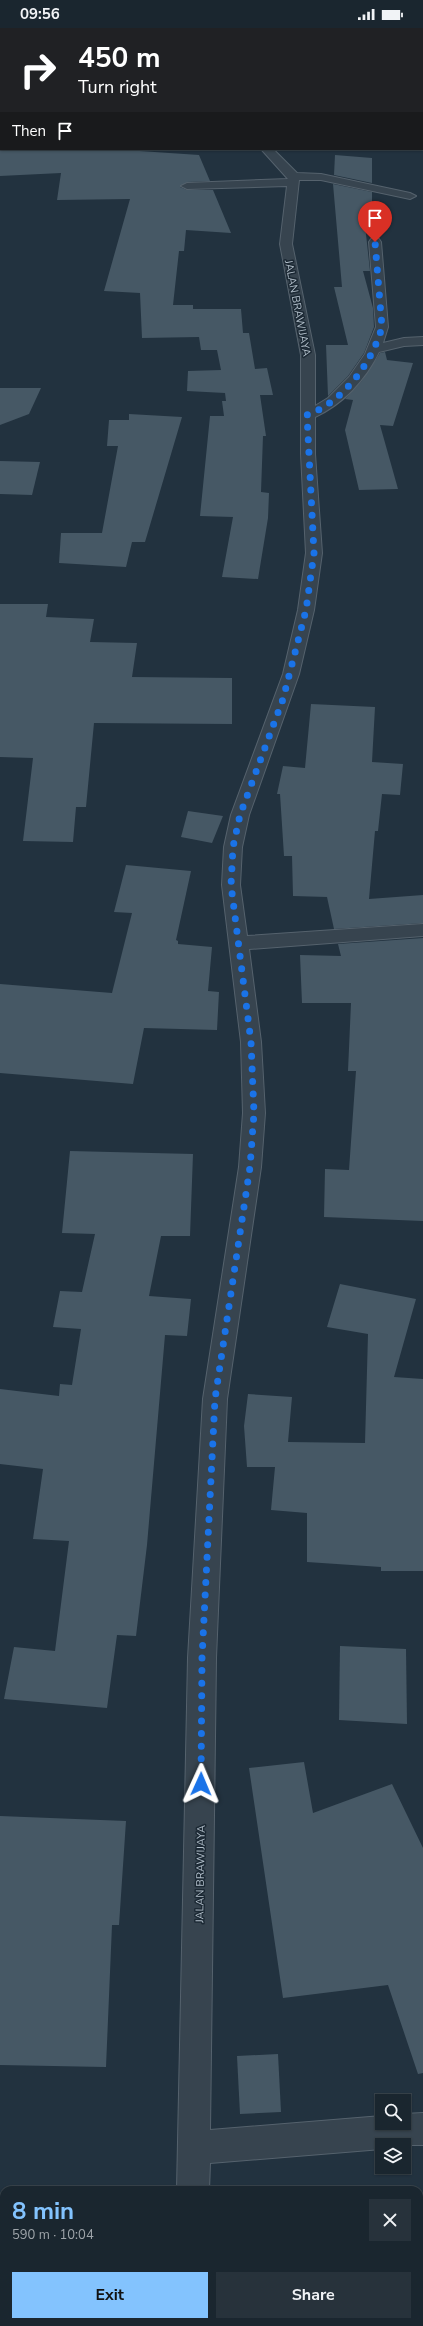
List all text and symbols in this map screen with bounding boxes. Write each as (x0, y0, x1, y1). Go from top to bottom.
text: 09:56 (20, 4, 60, 24)
text: 450 m (78, 39, 161, 77)
icon: right (12, 44, 64, 96)
text: Turn right (78, 75, 157, 99)
icon: arrive (54, 120, 76, 142)
text: Then (12, 121, 46, 141)
pin (358, 201, 392, 242)
icon: arrive (364, 207, 386, 229)
street label: JALAN BRAWIJAYA (281, 258, 314, 358)
position arrow (180, 1763, 222, 1805)
street label: JALAN BRAWIJAYA (192, 1825, 209, 1924)
map controls (375, 2094, 411, 2174)
button: search (375, 2094, 411, 2130)
button: layers (375, 2138, 411, 2174)
text: 8 min (12, 2195, 74, 2227)
button: close (369, 2199, 411, 2241)
text: 590 m · 10:04 (12, 2226, 94, 2244)
button: Exit (12, 2272, 208, 2318)
button: Share (216, 2272, 411, 2318)

